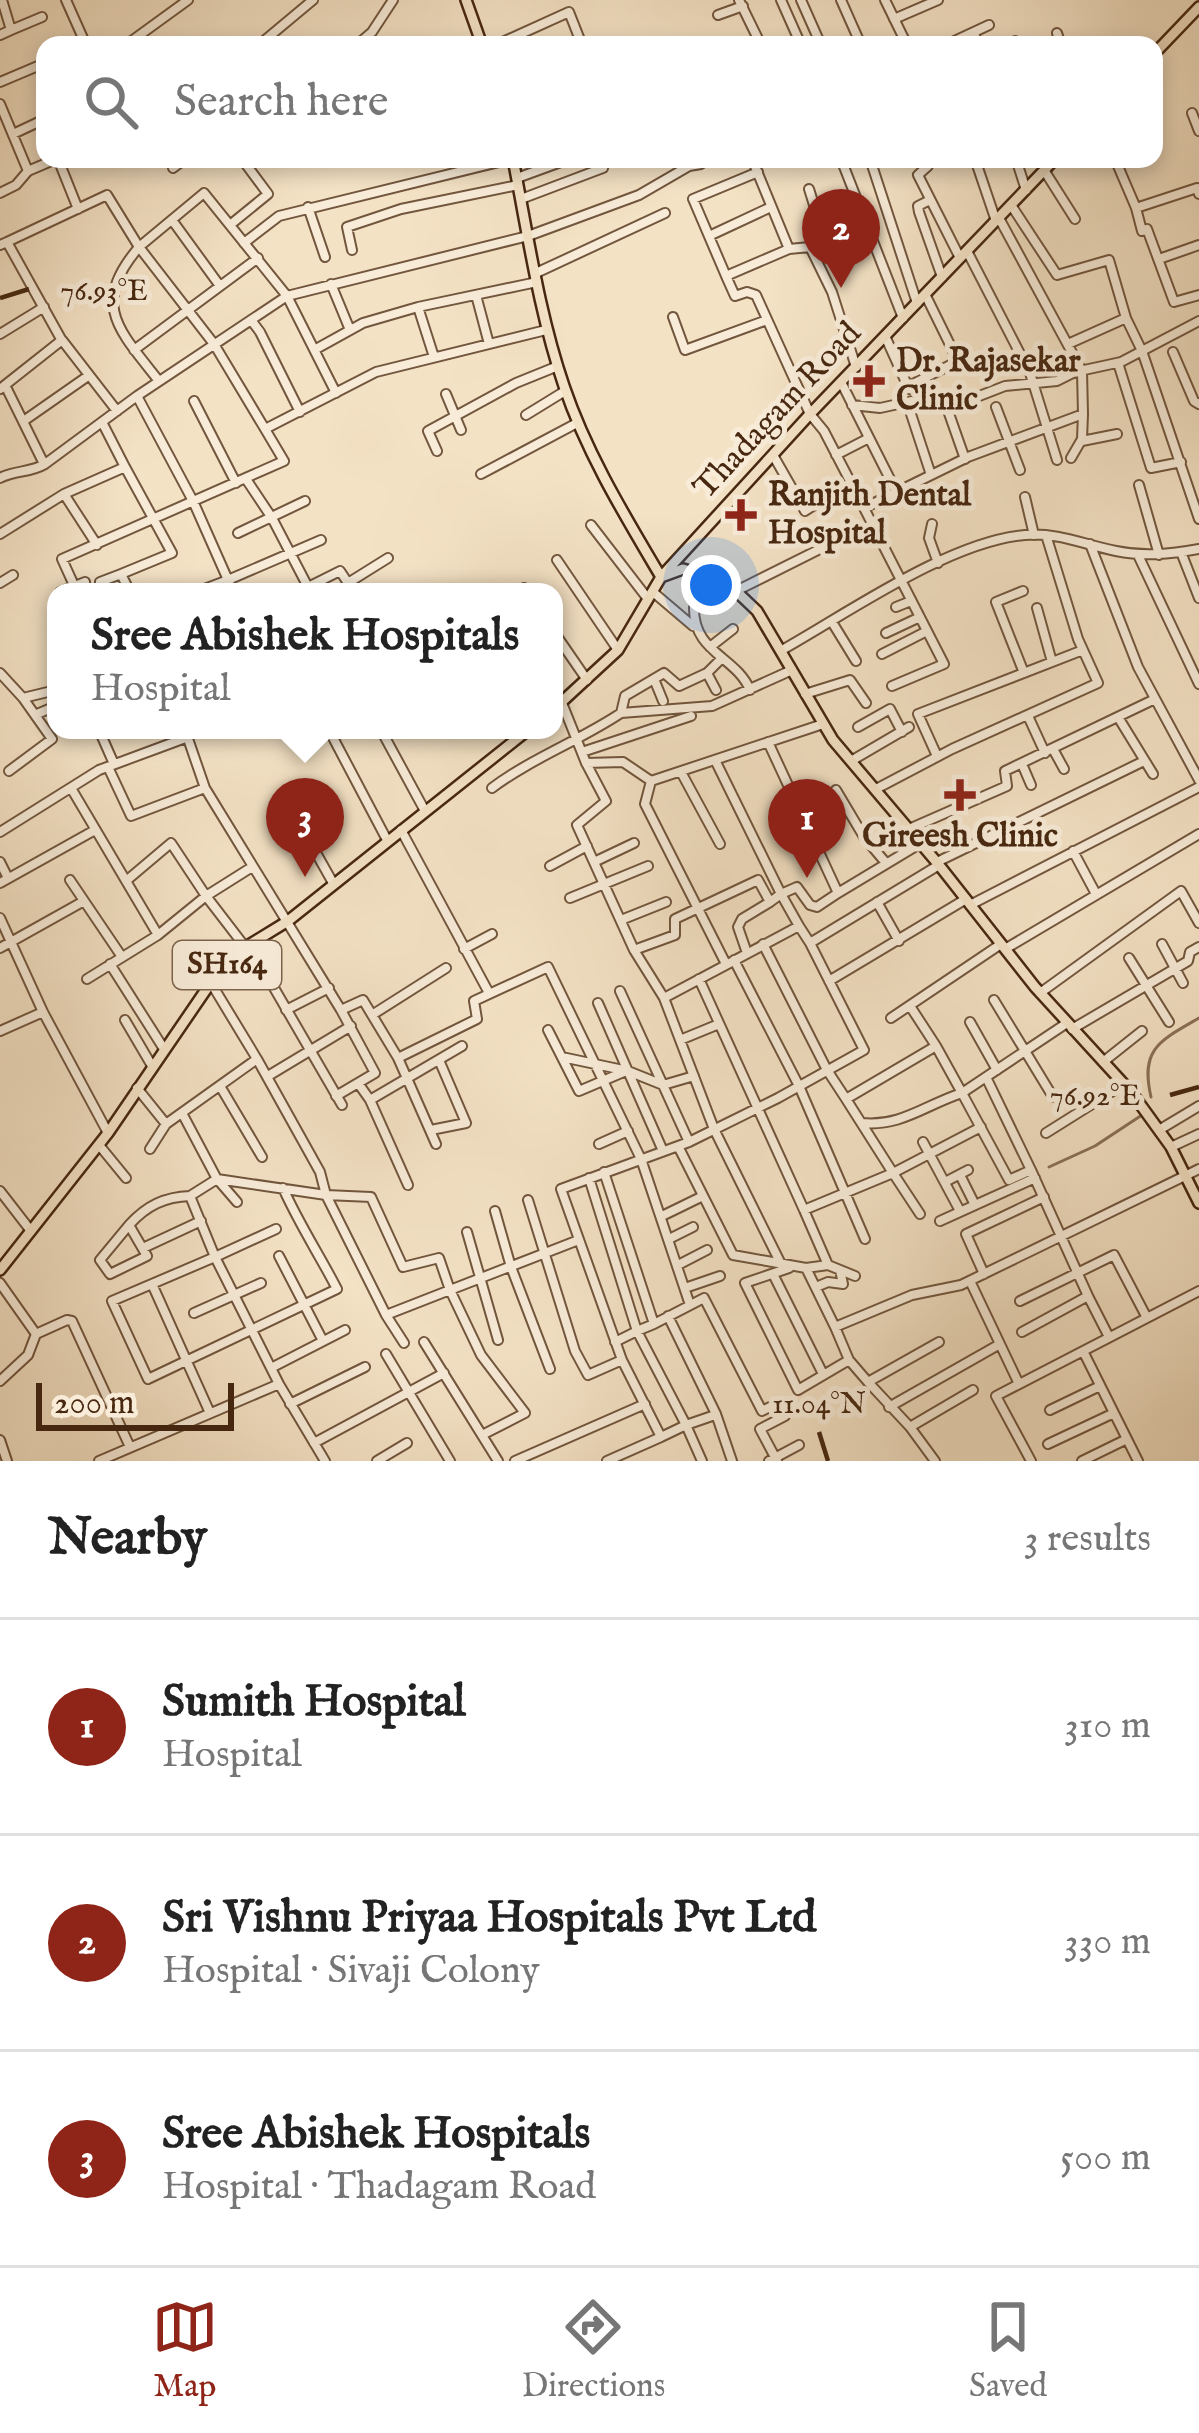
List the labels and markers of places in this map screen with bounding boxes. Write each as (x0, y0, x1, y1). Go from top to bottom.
pin: 2 (802, 189, 880, 288)
place label: Dr. Rajasekar Clinic (896, 341, 1081, 421)
marker: Dr. Rajasekar Clinic (853, 365, 885, 397)
place label: Ranjith Dental Hospital (768, 475, 972, 555)
marker: Ranjith Dental Hospital (725, 499, 757, 531)
pin: 3 (266, 778, 344, 877)
pin: 1 (768, 779, 846, 878)
marker: Gireesh Clinic (944, 779, 976, 811)
place label: Gireesh Clinic (862, 816, 1058, 858)

